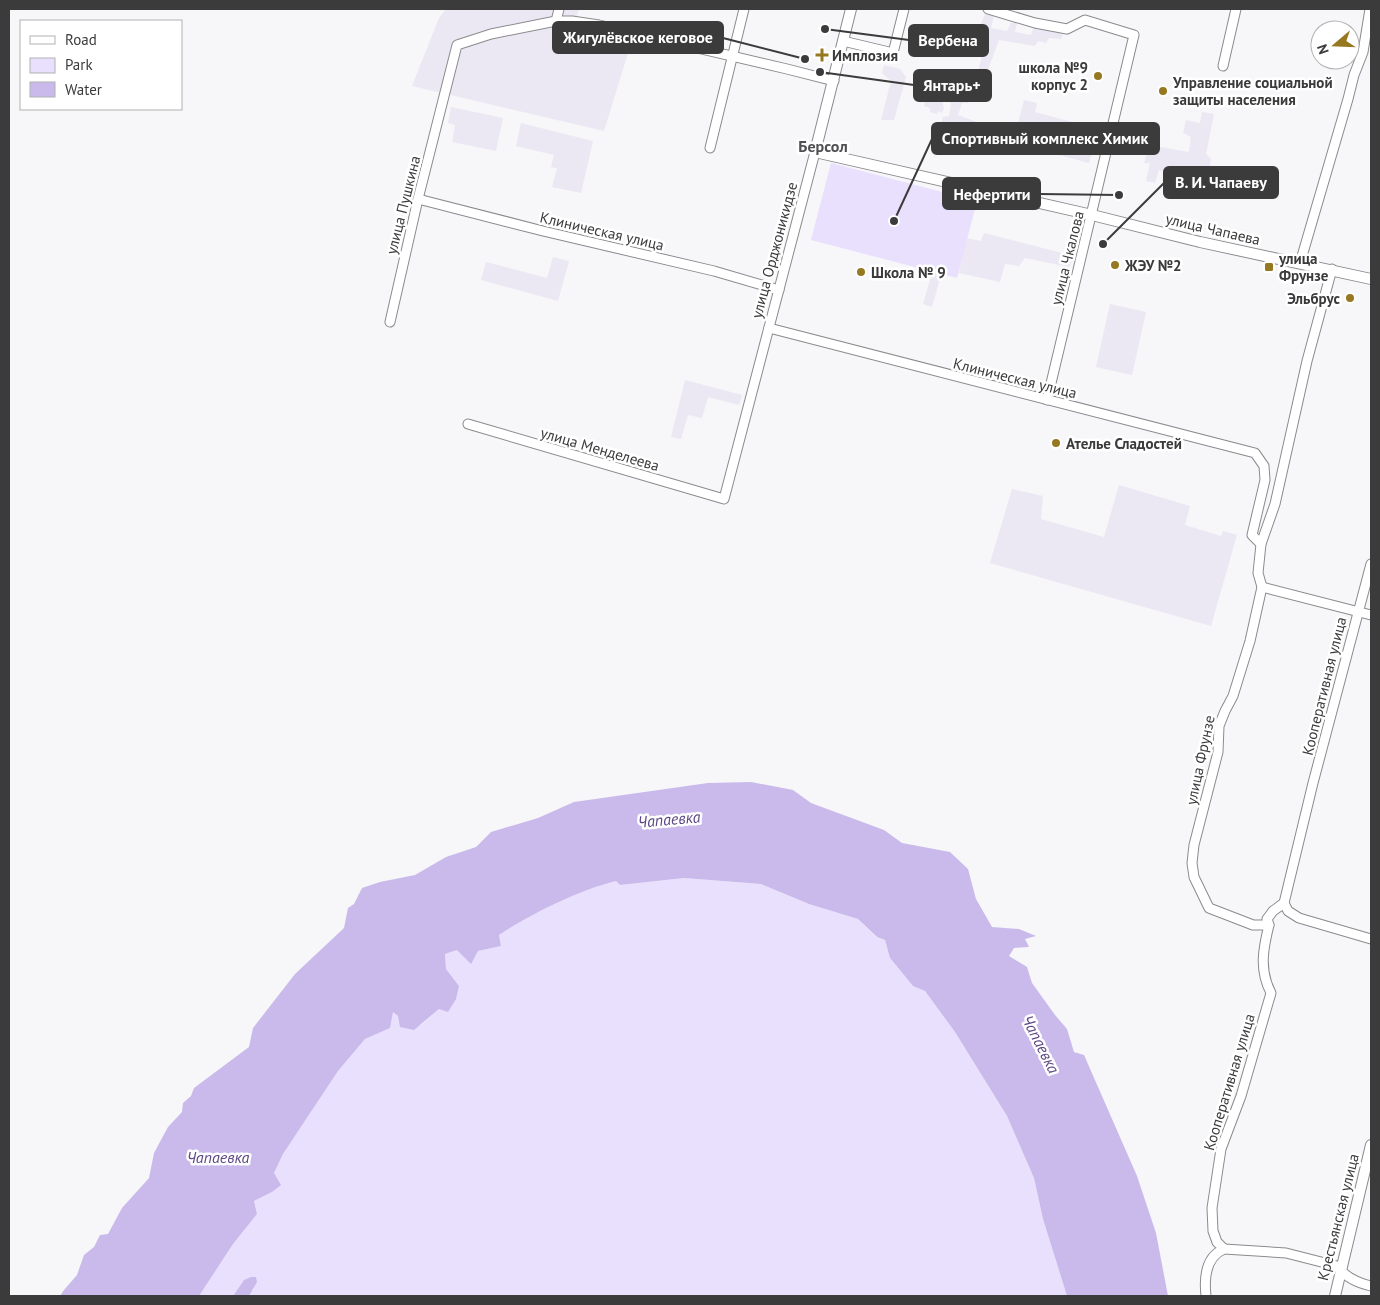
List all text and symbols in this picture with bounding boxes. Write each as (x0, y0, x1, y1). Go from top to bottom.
legend (20, 20, 182, 110)
north arrow (1310, 20, 1360, 70)
callout: Жигулёвское кеговое (553, 22, 723, 53)
callout: Вербена (909, 25, 988, 56)
text: Жигулёвское кеговое (562, 27, 713, 47)
text: Road (65, 30, 97, 49)
text: Вербена (918, 30, 978, 50)
text: N (1313, 42, 1333, 57)
place label: Имплозия (832, 46, 898, 65)
marker: Имплозия (816, 49, 828, 61)
text: Park (65, 55, 93, 74)
place label: школа №9 корпус 2 (1019, 58, 1088, 94)
callout: Янтарь+ (914, 70, 991, 101)
marker: школа №9 корпус 2 (1092, 70, 1104, 82)
place label: Управление социальной защиты населения (1172, 73, 1333, 109)
text: Янтарь+ (923, 75, 981, 95)
text: Water (65, 80, 102, 99)
marker: Управление социальной защиты населения (1157, 85, 1169, 97)
callout: Спортивный комплекс Химик (932, 123, 1159, 154)
text: Спортивный комплекс Химик (942, 128, 1148, 148)
district label: Берсол (798, 136, 848, 156)
street label: улица Пушкина (382, 154, 424, 256)
callout: В. И. Чапаеву (1164, 167, 1278, 198)
text: В. И. Чапаеву (1175, 172, 1267, 192)
callout: Нефертити (943, 178, 1040, 209)
street label: улица Орджоникидзе (747, 180, 801, 320)
text: Нефертити (953, 184, 1031, 204)
street label: Клиническая улица (538, 207, 666, 255)
street label: улица Чкалова (1046, 209, 1088, 307)
street label: улица Чапаева (1164, 209, 1262, 249)
place label: улица Фрунзе (1278, 249, 1329, 285)
place label: ЖЭУ №2 (1124, 256, 1182, 275)
marker: ЖЭУ №2 (1109, 259, 1121, 271)
marker: улица Фрунзе (1263, 261, 1275, 273)
place label: Школа № 9 (871, 263, 946, 282)
marker: Школа № 9 (855, 266, 867, 278)
place label: Эльбрус (1287, 289, 1340, 308)
marker: Эльбрус (1344, 292, 1356, 304)
street label: Клиническая улица (951, 353, 1079, 403)
street label: улица Менделеева (538, 423, 662, 475)
place label: Ателье Сладостей (1066, 434, 1182, 453)
marker: Ателье Сладостей (1050, 437, 1062, 449)
street label: Кооперативная улица (1298, 615, 1350, 757)
street label: улица Фрунзе (1181, 713, 1219, 807)
water label: Чапаевка (637, 806, 701, 832)
street label: Кооперативная улица (1199, 1011, 1259, 1153)
water label: Чапаевка (1018, 1012, 1064, 1077)
water label: Чапаевка (187, 1147, 250, 1167)
street label: Крестьянская улица (1313, 1152, 1363, 1282)

